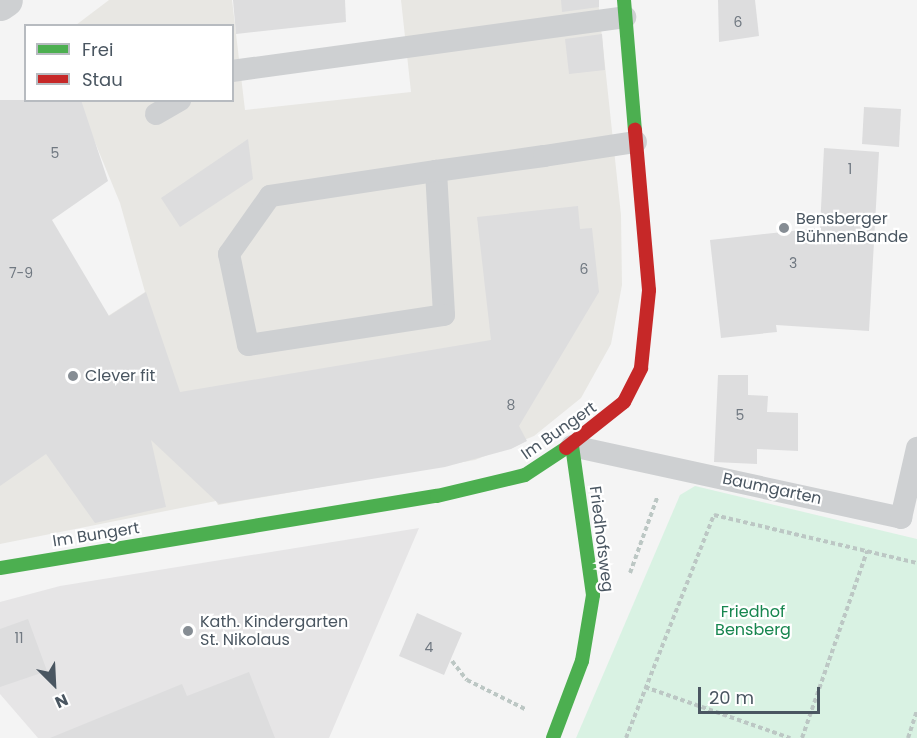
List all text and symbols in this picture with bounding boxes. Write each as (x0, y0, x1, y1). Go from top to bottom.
house number: 6 (734, 14, 742, 30)
legend (24, 24, 234, 102)
text: Frei (82, 37, 113, 62)
text: Stau (82, 67, 123, 92)
house number: 5 (51, 145, 59, 161)
house number: 1 (848, 161, 852, 177)
place label: Bensberger BühnenBande (796, 209, 908, 247)
marker: Bensberger BühnenBande (777, 221, 791, 235)
house number: 3 (789, 255, 797, 271)
house number: 6 (580, 261, 588, 277)
house number: 7-9 (9, 265, 33, 281)
place label: Clever fit (85, 366, 155, 386)
marker: Clever fit (66, 369, 80, 383)
house number: 8 (507, 397, 515, 413)
street label: Im Bungert (518, 398, 600, 464)
house number: 5 (736, 407, 744, 423)
street label: Baumgarten (721, 469, 823, 509)
street label: Friedhofsweg (585, 485, 617, 593)
street label: Im Bungert (51, 519, 141, 551)
park label: Friedhof Bensberg (715, 602, 791, 640)
place label: Kath. Kindergarten St. Nikolaus (200, 612, 348, 650)
marker: Kath. Kindergarten St. Nikolaus (181, 624, 195, 638)
house number: 11 (15, 630, 23, 646)
house number: 4 (425, 639, 433, 655)
north arrow (24, 654, 84, 714)
scale bar (701, 675, 822, 713)
text: 20 m (709, 685, 754, 710)
text: N (51, 688, 72, 714)

